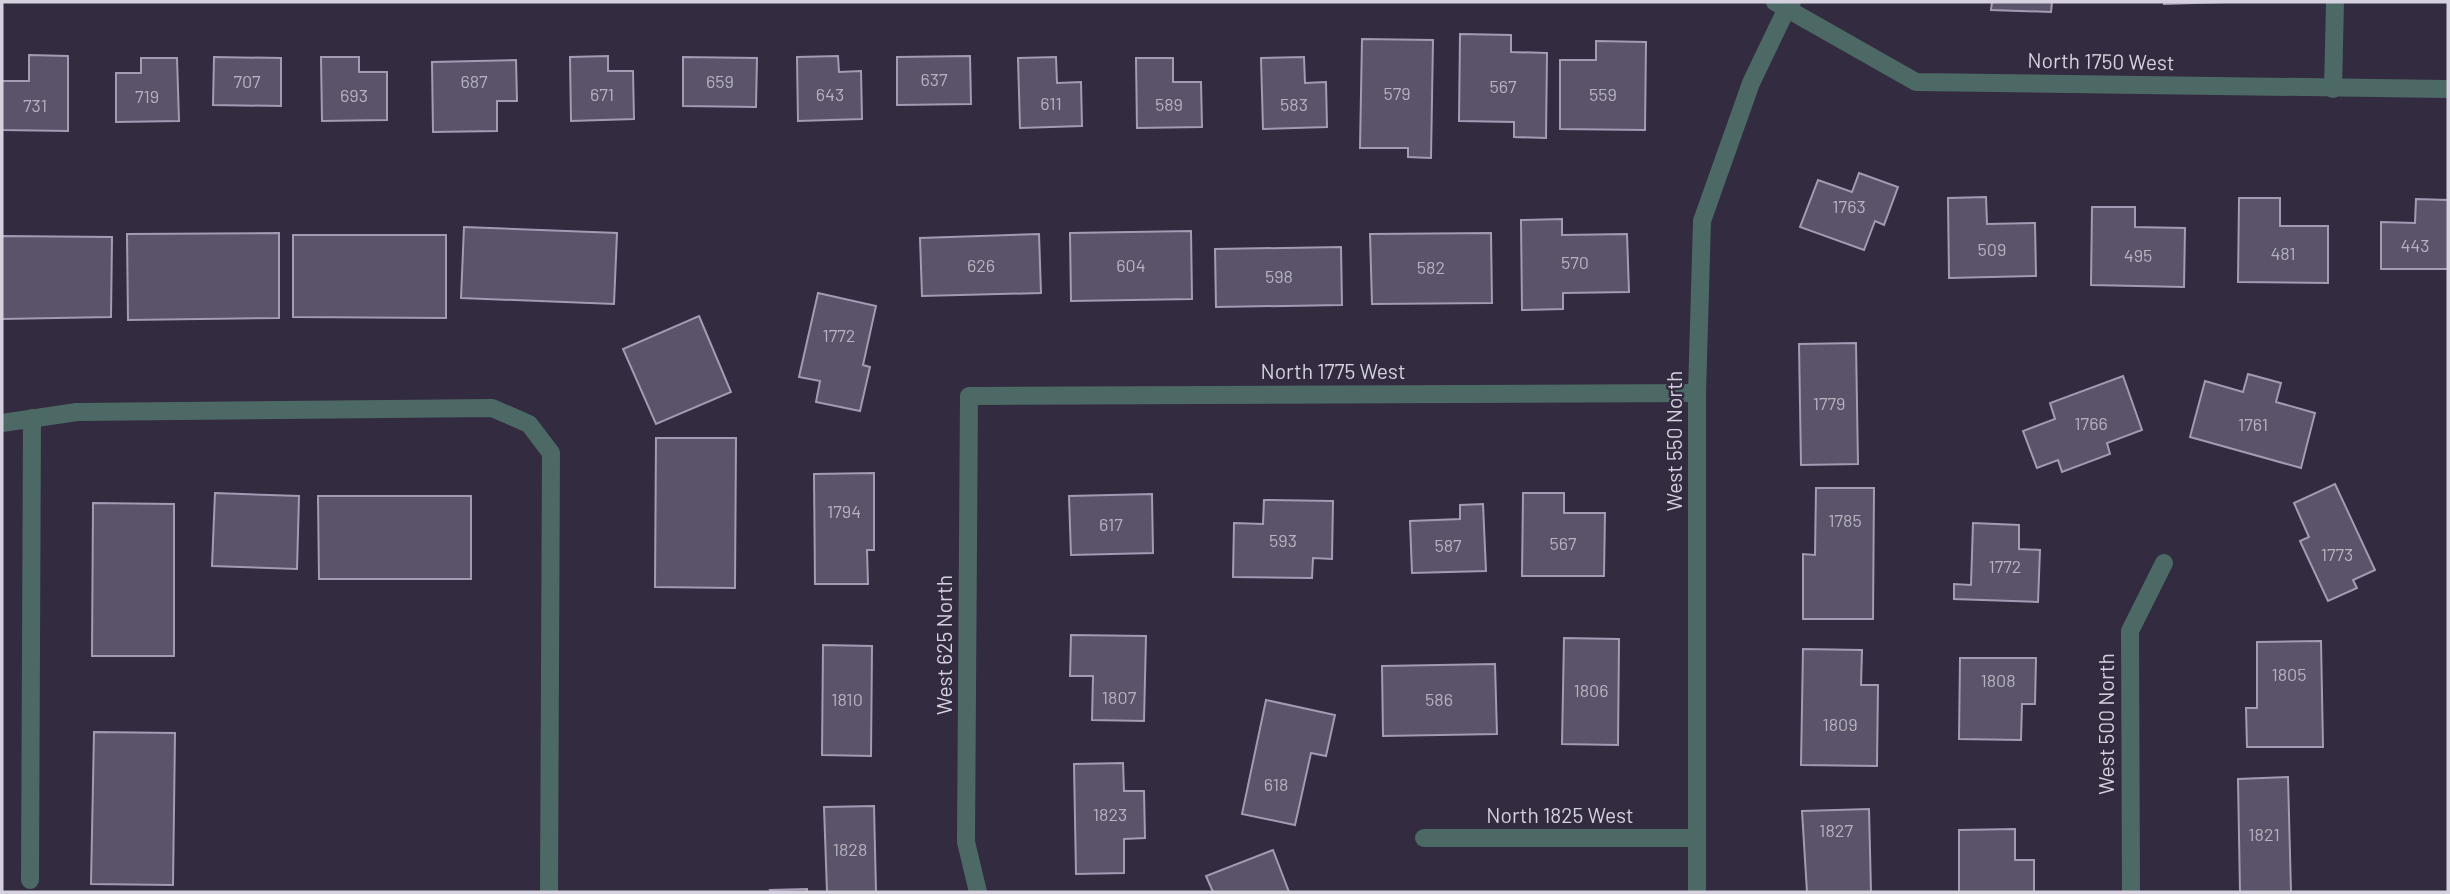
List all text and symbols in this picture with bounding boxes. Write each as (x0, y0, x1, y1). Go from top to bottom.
street label: North 1750 West (2027, 47, 2175, 74)
house number: 637 (920, 68, 948, 90)
house number: 707 (233, 70, 261, 92)
house number: 687 (460, 70, 488, 92)
house number: 659 (706, 70, 734, 92)
house number: 567 (1489, 75, 1517, 97)
house number: 579 (1383, 82, 1411, 104)
house number: 671 (590, 83, 614, 105)
house number: 643 (816, 83, 844, 105)
house number: 559 (1589, 83, 1617, 105)
house number: 693 (340, 84, 368, 106)
house number: 719 (135, 85, 159, 107)
house number: 611 (1040, 92, 1062, 114)
house number: 589 (1155, 93, 1183, 115)
house number: 583 (1280, 93, 1308, 115)
house number: 731 (23, 94, 47, 116)
house number: 1763 (1832, 195, 1866, 217)
house number: 443 (2400, 234, 2430, 256)
house number: 509 (1978, 238, 2006, 260)
house number: 481 (2270, 242, 2296, 264)
house number: 495 (2124, 244, 2152, 266)
house number: 570 (1561, 251, 1589, 273)
house number: 626 (967, 254, 995, 276)
house number: 604 (1116, 254, 1146, 276)
house number: 582 (1417, 256, 1445, 278)
house number: 598 (1265, 265, 1293, 287)
house number: 1772 (823, 324, 855, 346)
street label: North 1775 West (1260, 358, 1406, 383)
street label: West 550 North (1661, 371, 1686, 511)
house number: 1779 (1813, 392, 1845, 414)
house number: 1766 (2074, 412, 2108, 434)
house number: 1761 (2238, 413, 2268, 435)
house number: 1794 (827, 500, 861, 522)
house number: 1785 (1828, 509, 1862, 531)
house number: 617 (1099, 513, 1123, 535)
house number: 593 (1269, 529, 1297, 551)
house number: 567 (1549, 532, 1577, 554)
house number: 587 (1434, 534, 1462, 556)
house number: 1773 (2321, 543, 2353, 565)
house number: 1772 (1989, 555, 2021, 577)
street label: West 625 North (931, 575, 956, 715)
street label: West 500 North (2093, 653, 2118, 795)
house number: 1805 (2271, 663, 2307, 685)
house number: 1808 (1980, 669, 2016, 691)
house number: 1806 (1573, 679, 1609, 701)
house number: 1807 (1102, 686, 1137, 708)
house number: 1810 (831, 688, 863, 710)
house number: 586 (1425, 688, 1453, 710)
house number: 1809 (1822, 713, 1858, 735)
house number: 618 (1264, 773, 1288, 795)
street label: North 1825 West (1486, 802, 1634, 827)
house number: 1823 (1093, 803, 1127, 825)
house number: 1827 (1819, 819, 1853, 841)
house number: 1821 (2248, 823, 2280, 845)
house number: 1828 (833, 838, 867, 860)

